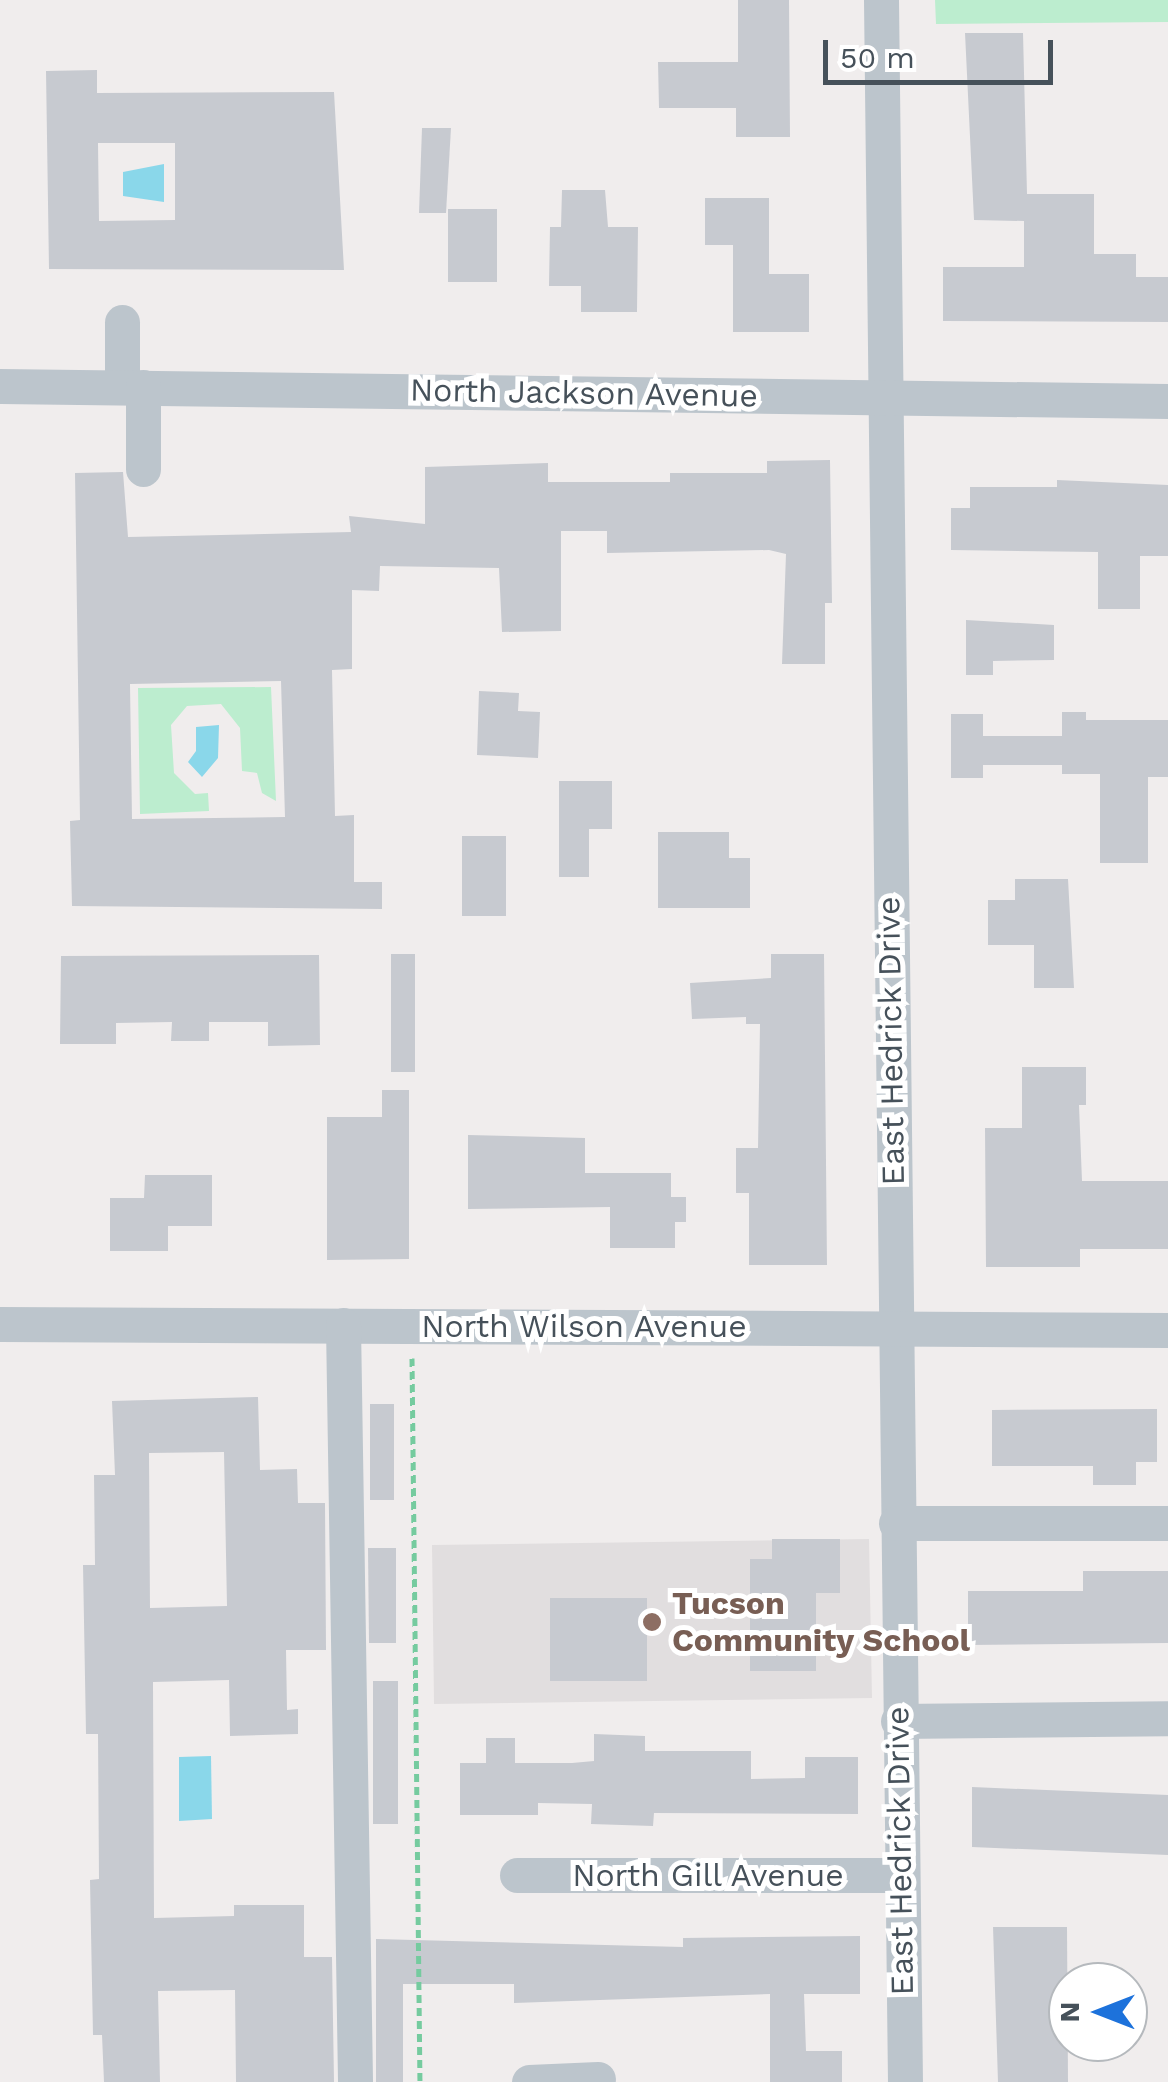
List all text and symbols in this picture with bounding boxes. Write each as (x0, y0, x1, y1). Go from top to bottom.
scale bar (828, 20, 1058, 82)
text: 50 m (840, 40, 915, 75)
street label: North Jackson Avenue (409, 371, 759, 415)
street label: East Hedrick Drive (869, 896, 913, 1186)
street label: North Wilson Avenue (420, 1307, 748, 1345)
place label: Tucson Community School (672, 1585, 971, 1660)
marker: Tucson Community School (641, 1611, 663, 1633)
street label: East Hedrick Drive (878, 1706, 922, 1996)
street label: North Gill Avenue (571, 1856, 845, 1894)
north arrow (1048, 1962, 1148, 2062)
text: N (1053, 2002, 1086, 2022)

